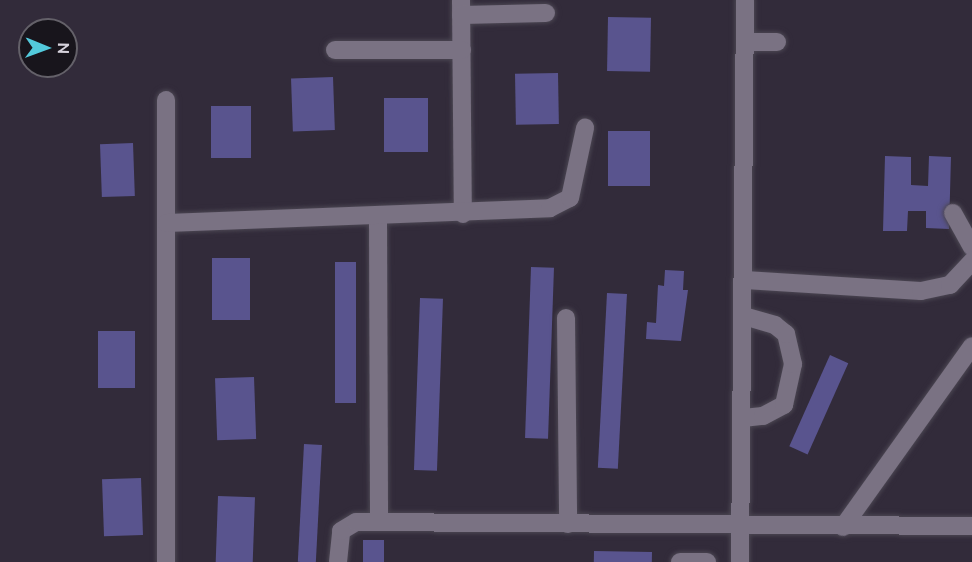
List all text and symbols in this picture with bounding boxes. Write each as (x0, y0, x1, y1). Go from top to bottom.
north arrow (18, 18, 78, 78)
text: N (55, 42, 73, 54)

